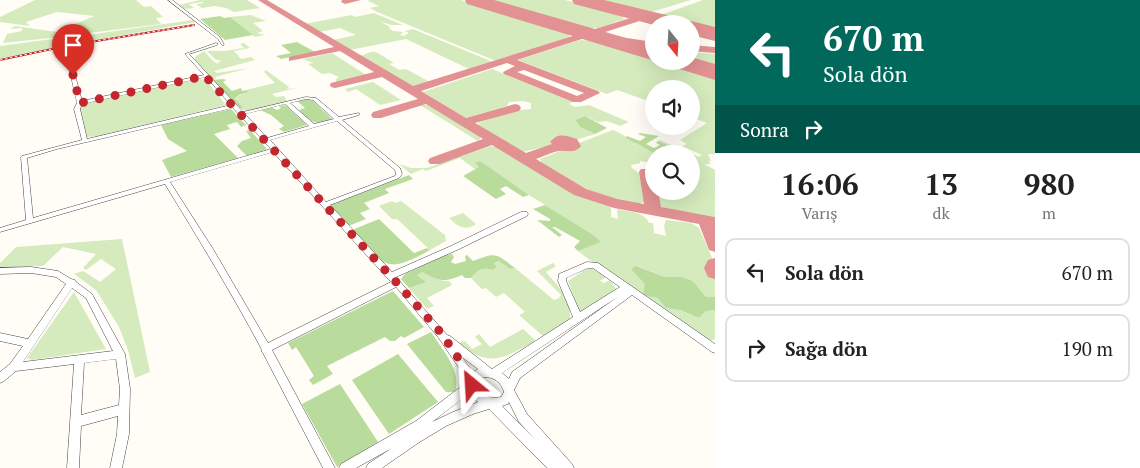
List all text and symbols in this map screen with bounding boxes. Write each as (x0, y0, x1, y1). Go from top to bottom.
north arrow (645, 15, 700, 70)
map controls (645, 15, 700, 200)
text: 670 m (823, 15, 924, 61)
icon: left (740, 20, 805, 85)
pin (52, 24, 94, 75)
icon: arrive (59, 31, 87, 59)
text: Sola dön (823, 59, 907, 88)
button: sound (645, 80, 700, 135)
icon: right (799, 115, 827, 143)
text: Sonra (740, 117, 789, 142)
button: search (645, 145, 700, 200)
text: 16:06 (781, 164, 859, 204)
text: 13 (924, 164, 958, 204)
text: 980 (1024, 164, 1074, 204)
text: Varış (802, 202, 838, 224)
text: dk (933, 202, 950, 224)
text: m (1042, 202, 1056, 224)
icon: left (742, 258, 770, 286)
text: Sola dön (785, 260, 864, 285)
text: 670 m (1062, 260, 1113, 285)
icon: right (742, 334, 770, 362)
text: Sağa dön (785, 336, 868, 361)
text: 190 m (1062, 336, 1113, 361)
position arrow (445, 358, 497, 410)

